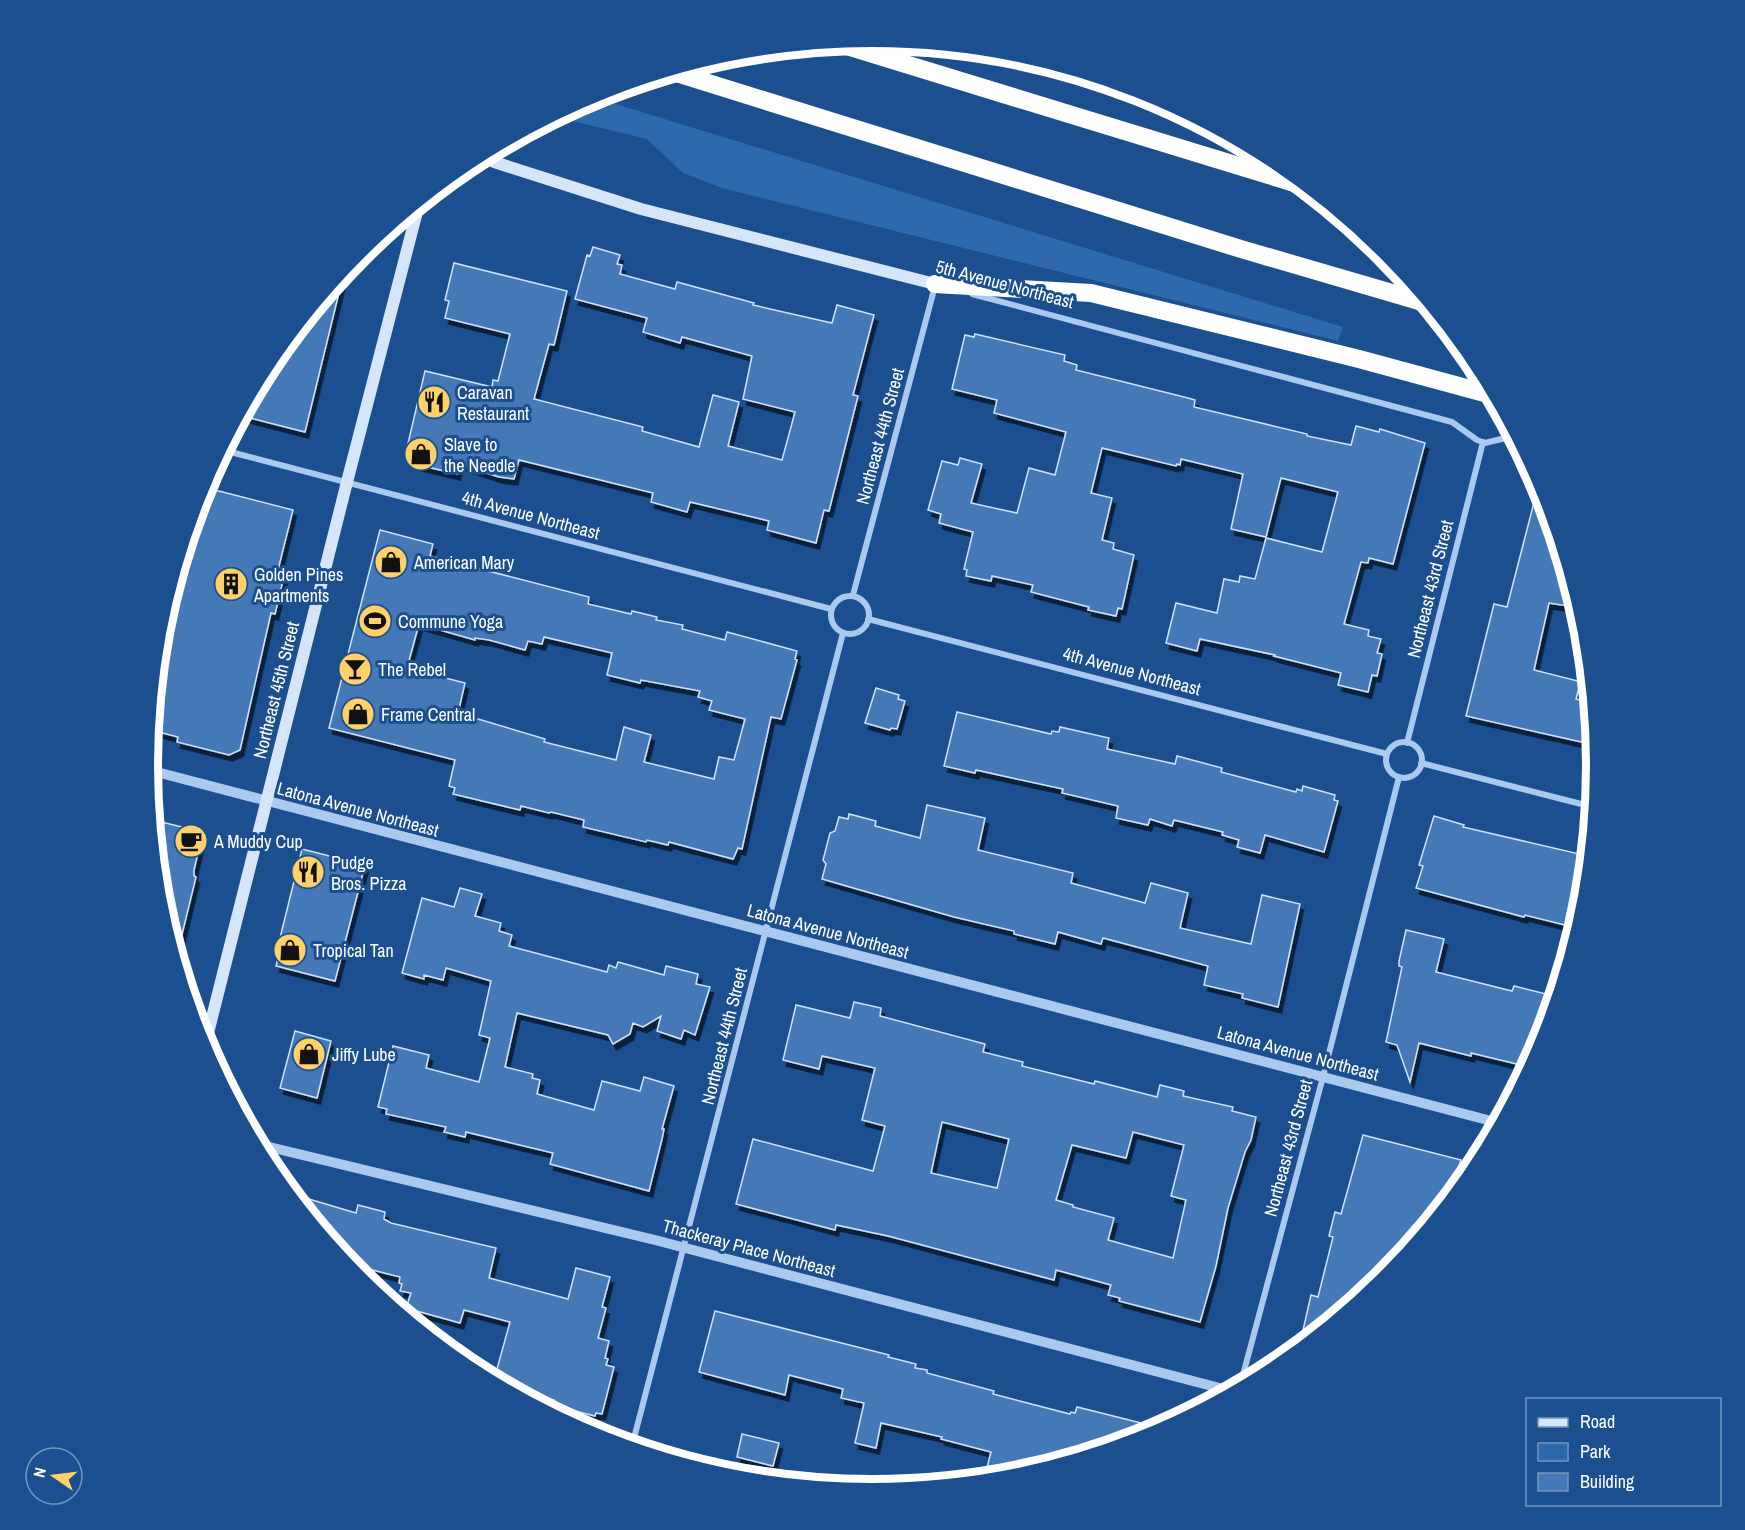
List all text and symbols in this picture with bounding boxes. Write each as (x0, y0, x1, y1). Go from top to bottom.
street label: 5th Avenue Northeast (933, 254, 1077, 314)
street label: Northeast 44th Street (850, 365, 910, 507)
place label: Caravan Restaurant (457, 380, 529, 426)
restaurant icon: Caravan Restaurant (416, 384, 452, 420)
place label: Slave to the Needle (444, 432, 515, 478)
shop icon: Slave to the Needle (403, 436, 439, 472)
street label: 4th Avenue Northeast (459, 485, 603, 545)
street label: Northeast 43rd Street (1401, 518, 1459, 660)
shop icon: American Mary (373, 544, 409, 580)
place label: American Mary (413, 550, 515, 575)
place label: Golden Pines Apartments (253, 562, 343, 608)
building icon: Golden Pines Apartments (213, 566, 249, 602)
sports icon: Commune Yoga (357, 603, 393, 639)
place label: Commune Yoga (398, 609, 503, 634)
street label: Northeast 45th Street (247, 619, 305, 761)
street label: 4th Avenue Northeast (1060, 641, 1204, 701)
bar icon: The Rebel (337, 651, 373, 687)
place label: The Rebel (378, 657, 446, 682)
shop icon: Frame Central (340, 696, 376, 732)
place label: Frame Central (381, 702, 475, 727)
street label: Latona Avenue Northeast (274, 775, 442, 843)
cafe icon: A Muddy Cup (173, 823, 209, 859)
place label: A Muddy Cup (213, 829, 303, 854)
place label: Pudge Bros. Pizza (331, 850, 406, 896)
restaurant icon: Pudge Bros. Pizza (290, 854, 326, 890)
street label: Latona Avenue Northeast (744, 897, 912, 965)
shop icon: Tropical Tan (272, 932, 308, 968)
place label: Tropical Tan (313, 938, 394, 963)
street label: Northeast 44th Street (695, 965, 753, 1107)
street label: Latona Avenue Northeast (1214, 1019, 1382, 1087)
shop icon: Jiffy Lube (291, 1036, 327, 1072)
place label: Jiffy Lube (332, 1042, 396, 1067)
street label: Northeast 43rd Street (1258, 1077, 1318, 1219)
street label: Thackeray Place Northeast (660, 1213, 838, 1283)
legend (1526, 1398, 1721, 1506)
text: Road (1580, 1409, 1615, 1434)
text: Park (1580, 1439, 1611, 1464)
north arrow (24, 1446, 84, 1506)
text: N (28, 1465, 51, 1480)
text: Building (1580, 1469, 1635, 1494)

